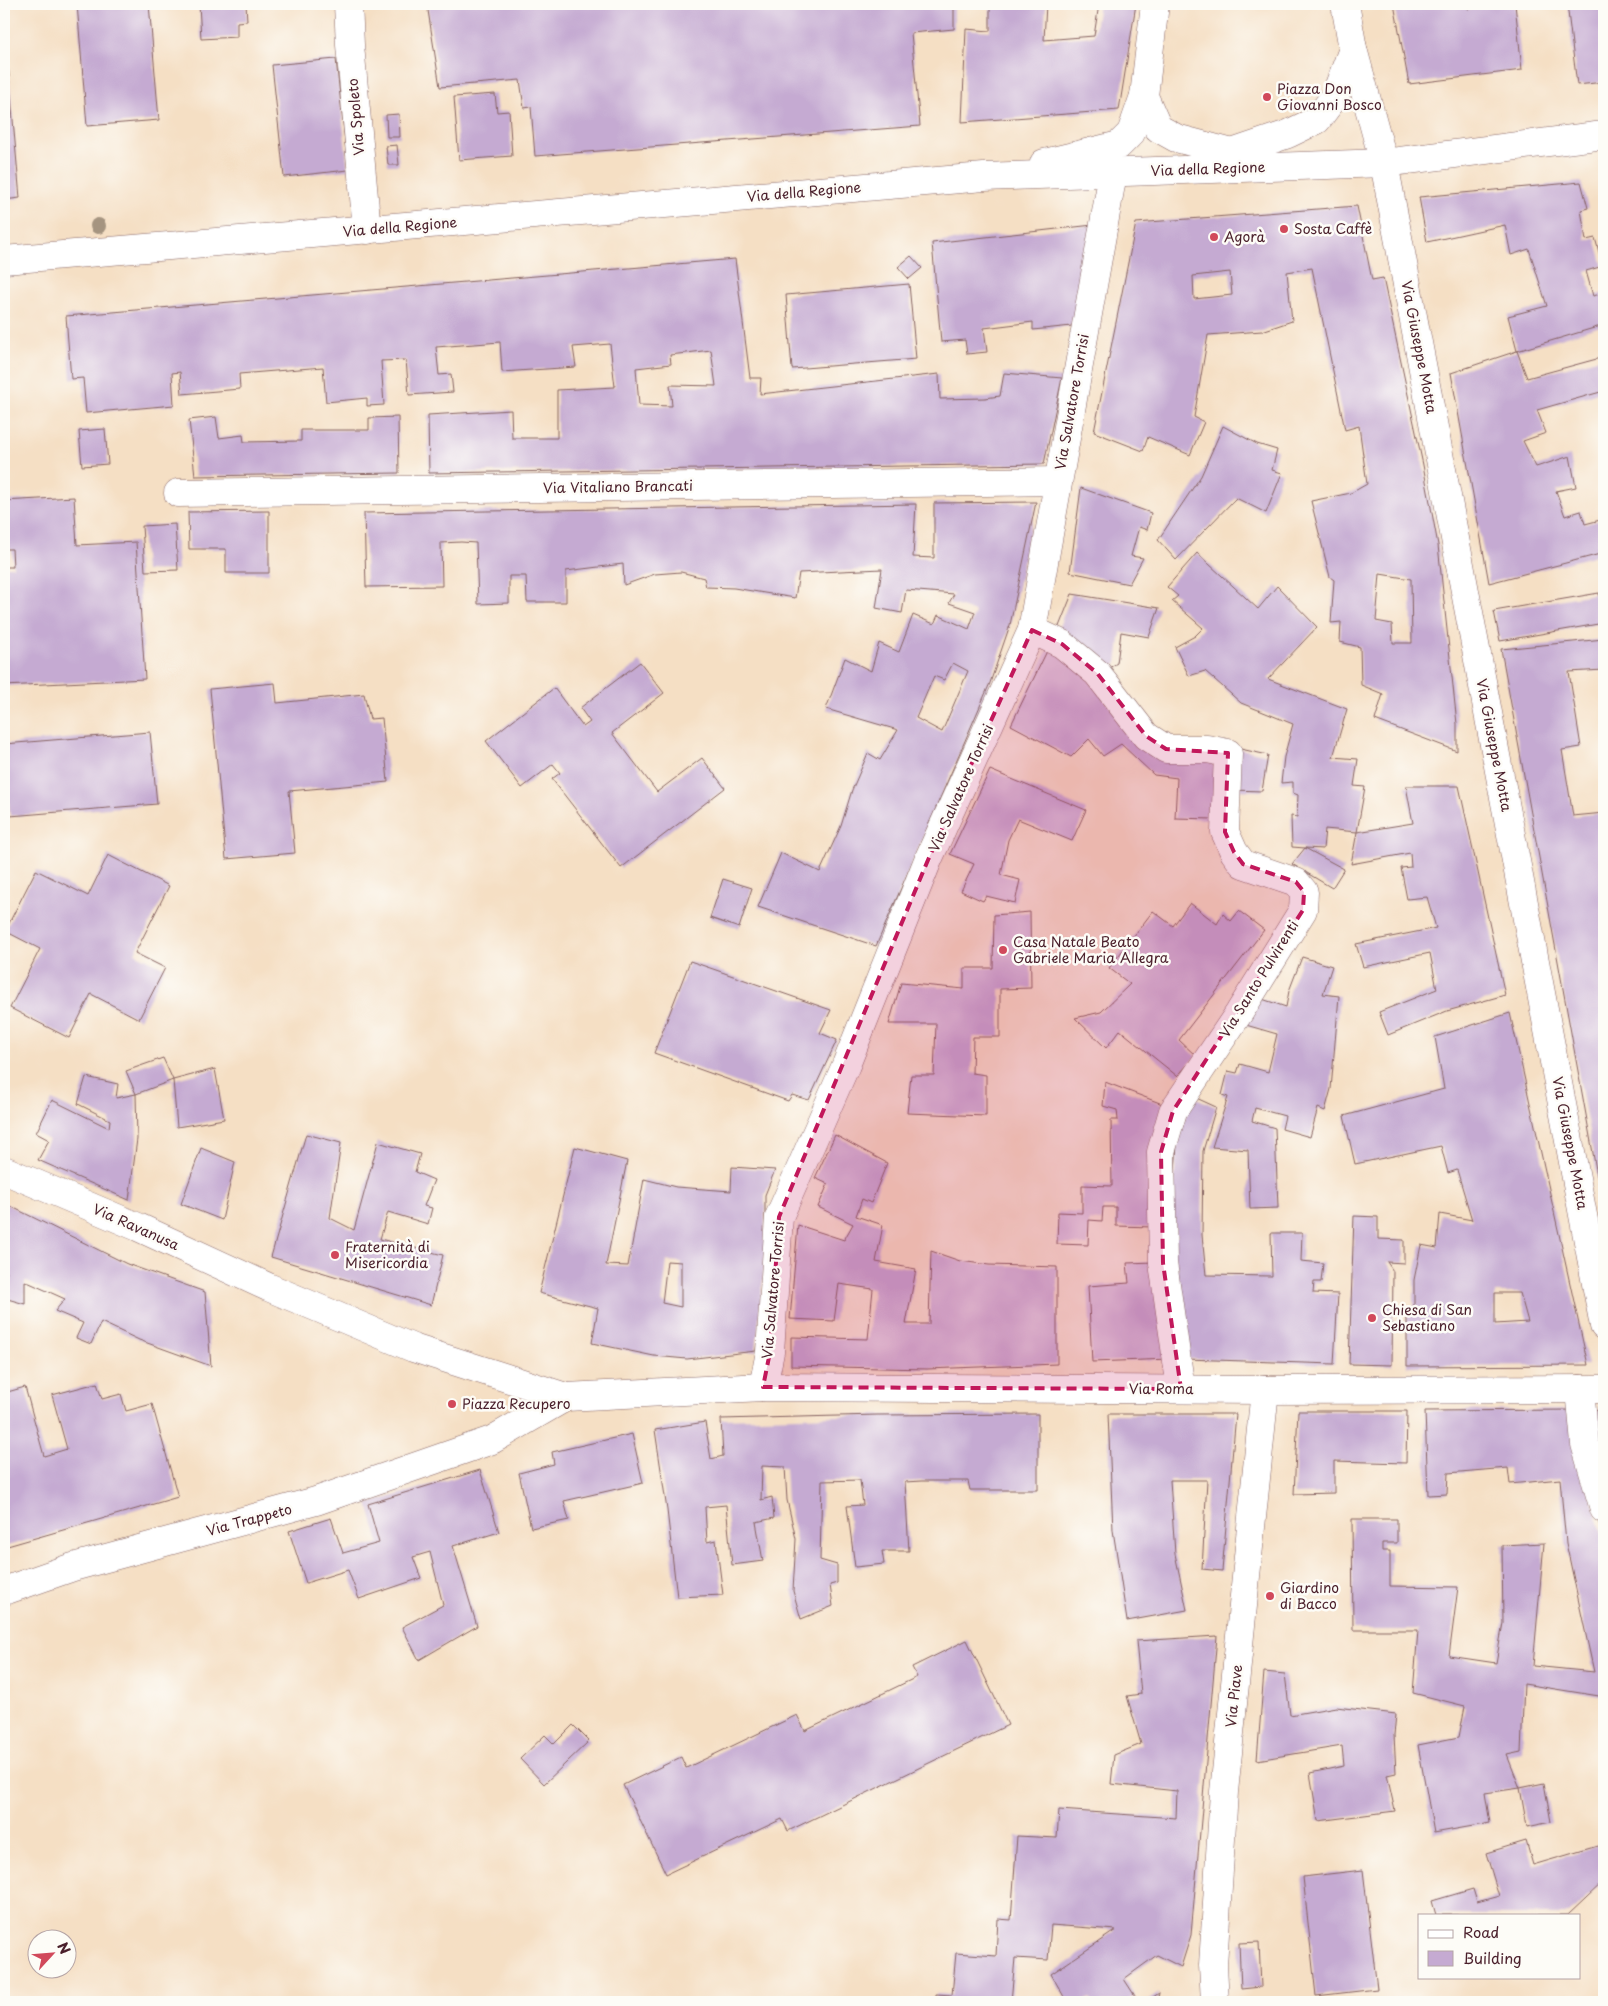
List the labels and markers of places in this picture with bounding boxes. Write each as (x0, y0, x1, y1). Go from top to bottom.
place label: Piazza Don Giovanni Bosco (1277, 78, 1382, 115)
marker: Piazza Don Giovanni Bosco (1261, 91, 1273, 103)
place label: Sosta Caffè (1294, 218, 1372, 239)
marker: Sosta Caffè (1278, 223, 1290, 235)
place label: Agorà (1224, 226, 1266, 247)
marker: Agorà (1208, 231, 1220, 243)
place label: Casa Natale Beato Gabriele Maria Allegra (1013, 931, 1169, 968)
marker: Casa Natale Beato Gabriele Maria Allegra (997, 944, 1009, 956)
place label: Fraternità di Misericordia (345, 1236, 430, 1273)
marker: Fraternità di Misericordia (329, 1249, 341, 1261)
place label: Chiesa di San Sebastiano (1382, 1299, 1472, 1336)
marker: Chiesa di San Sebastiano (1366, 1312, 1378, 1324)
place label: Piazza Recupero (462, 1393, 571, 1414)
marker: Piazza Recupero (446, 1398, 458, 1410)
place label: Giardino di Bacco (1280, 1577, 1339, 1614)
marker: Giardino di Bacco (1264, 1590, 1276, 1602)

